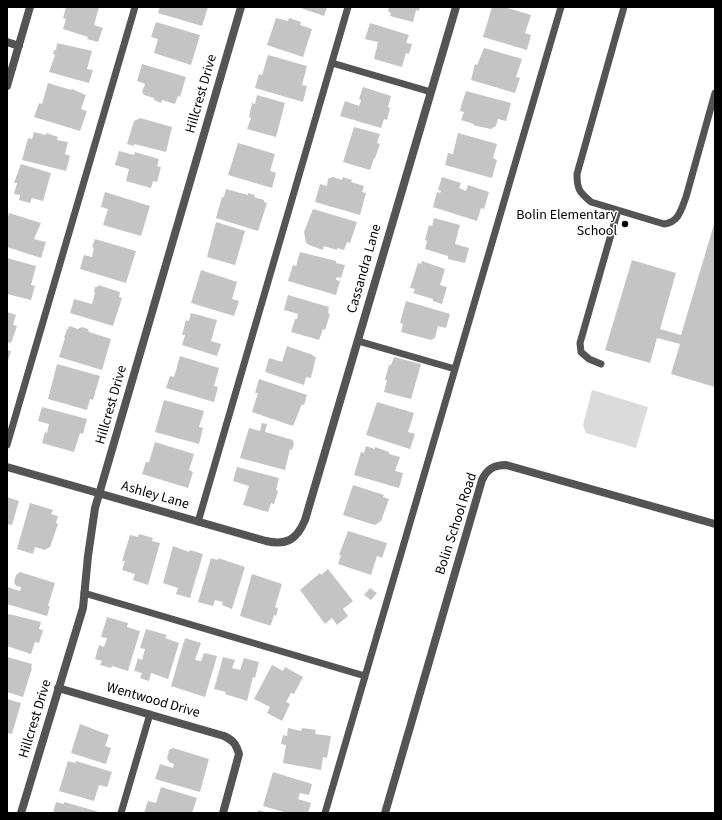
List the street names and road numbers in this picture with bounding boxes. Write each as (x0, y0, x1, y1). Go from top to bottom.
street label: Hillcrest Drive (183, 53, 221, 135)
street label: Cassandra Lane (344, 222, 386, 316)
street label: Hillcrest Drive (93, 364, 131, 446)
street label: Bolin School Road (433, 471, 481, 577)
street label: Ashley Lane (119, 478, 191, 514)
street label: Hillcrest Drive (16, 678, 56, 760)
street label: Wentwood Drive (104, 680, 202, 722)

